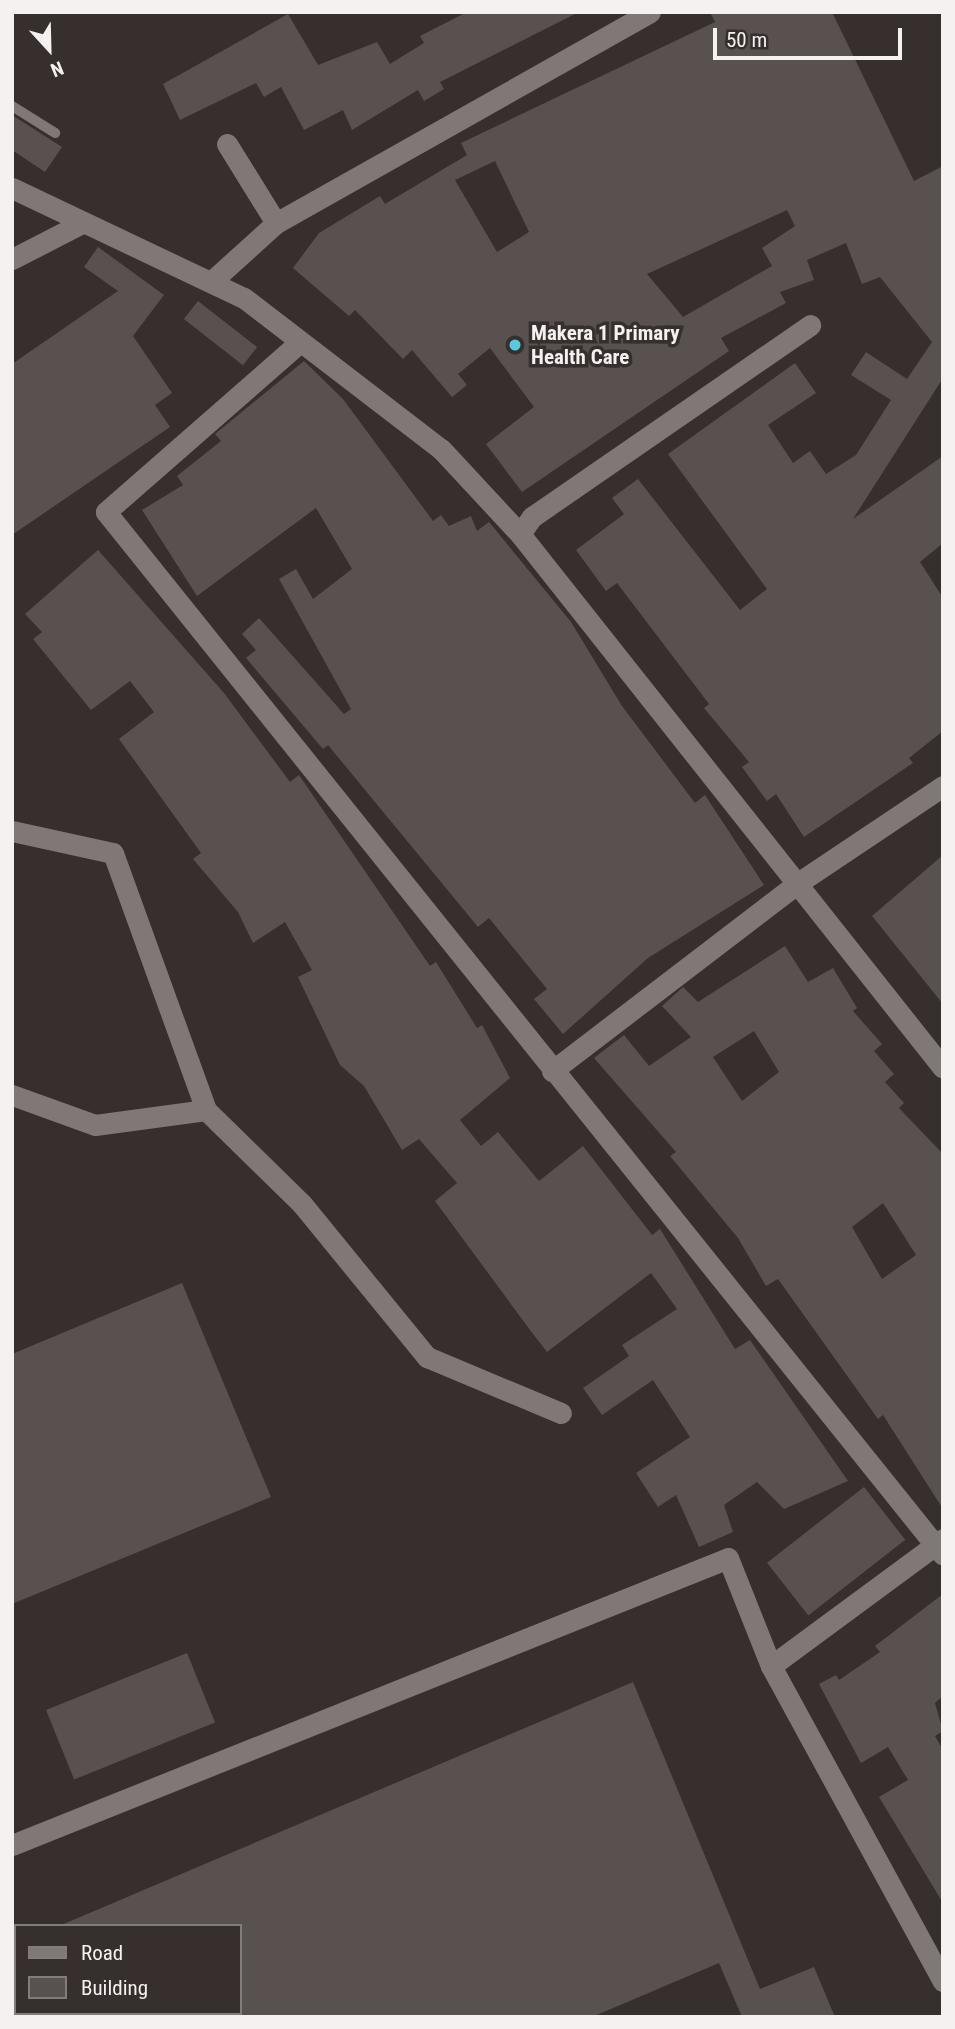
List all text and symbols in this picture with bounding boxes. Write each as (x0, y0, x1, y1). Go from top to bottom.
north arrow (14, 14, 84, 84)
scale bar (717, 14, 906, 58)
text: 50 m (726, 28, 767, 52)
text: N (47, 56, 67, 82)
place label: Makera 1 Primary Health Care (531, 320, 680, 370)
marker: Makera 1 Primary Health Care (505, 335, 525, 355)
legend (14, 1924, 242, 2015)
text: Road (81, 1941, 123, 1965)
text: Building (81, 1976, 148, 2000)

